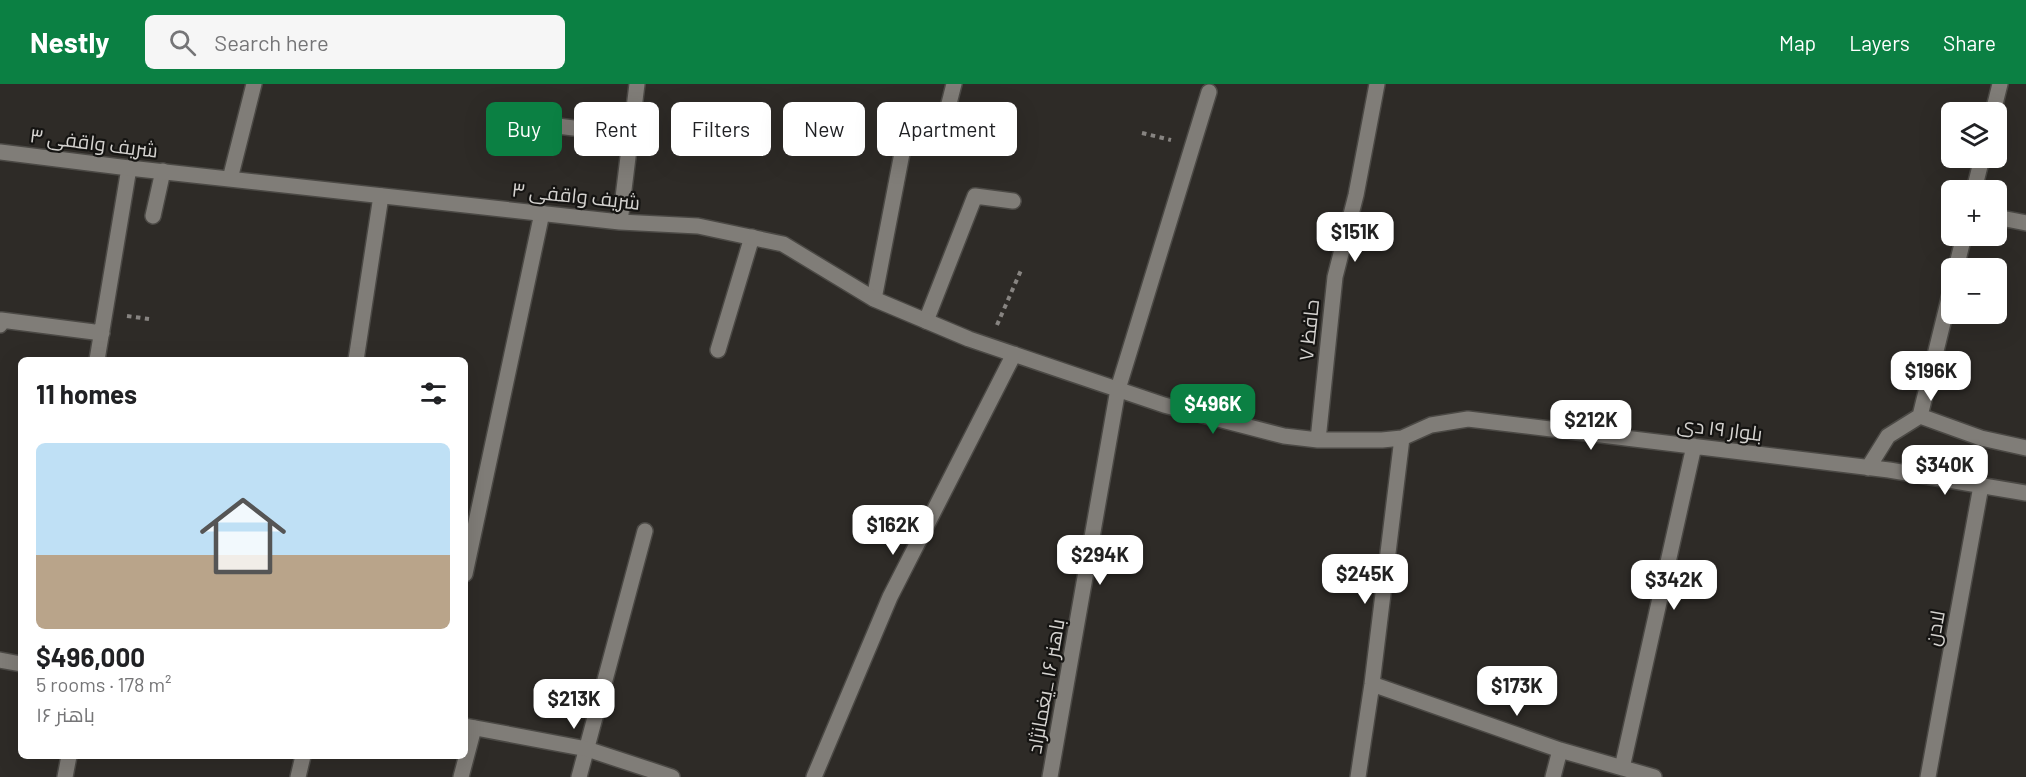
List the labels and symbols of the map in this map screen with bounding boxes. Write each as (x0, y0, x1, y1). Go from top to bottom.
street label: شریف واقفی ۳ (28, 122, 160, 164)
street label: شریف واقفی ۳ (510, 176, 641, 216)
pin: $151K (1313, 212, 1397, 263)
street label: حافظ ۷ (1293, 298, 1323, 362)
pin: $196K (1889, 351, 1973, 402)
pin: $496K (1171, 384, 1255, 435)
pin: $212K (1549, 400, 1633, 451)
street label: بلوار ۱۹ دی (1676, 411, 1764, 447)
pin: $340K (1903, 445, 1987, 496)
pin: $162K (851, 505, 935, 556)
pin: $294K (1058, 535, 1142, 586)
pin: $245K (1323, 554, 1407, 605)
pin: $342K (1632, 560, 1716, 611)
street label: لادن (1919, 608, 1951, 648)
street label: باهنر ۱۶ _یغمانژاد (1021, 617, 1070, 755)
pin: $173K (1475, 666, 1559, 717)
pin: $213K (532, 679, 616, 730)

